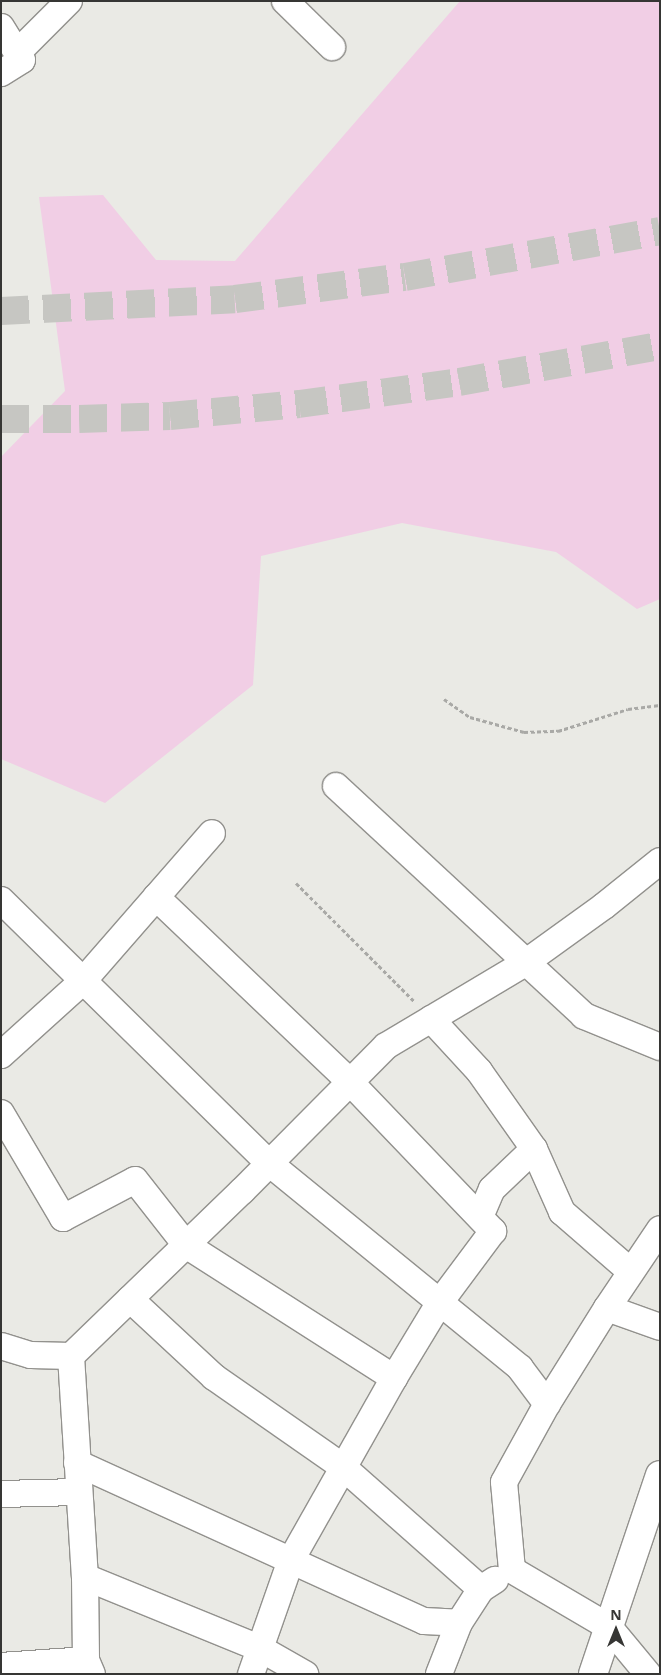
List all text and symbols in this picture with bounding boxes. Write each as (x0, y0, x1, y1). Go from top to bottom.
north arrow (591, 1605, 641, 1655)
text: N (610, 1605, 622, 1624)

